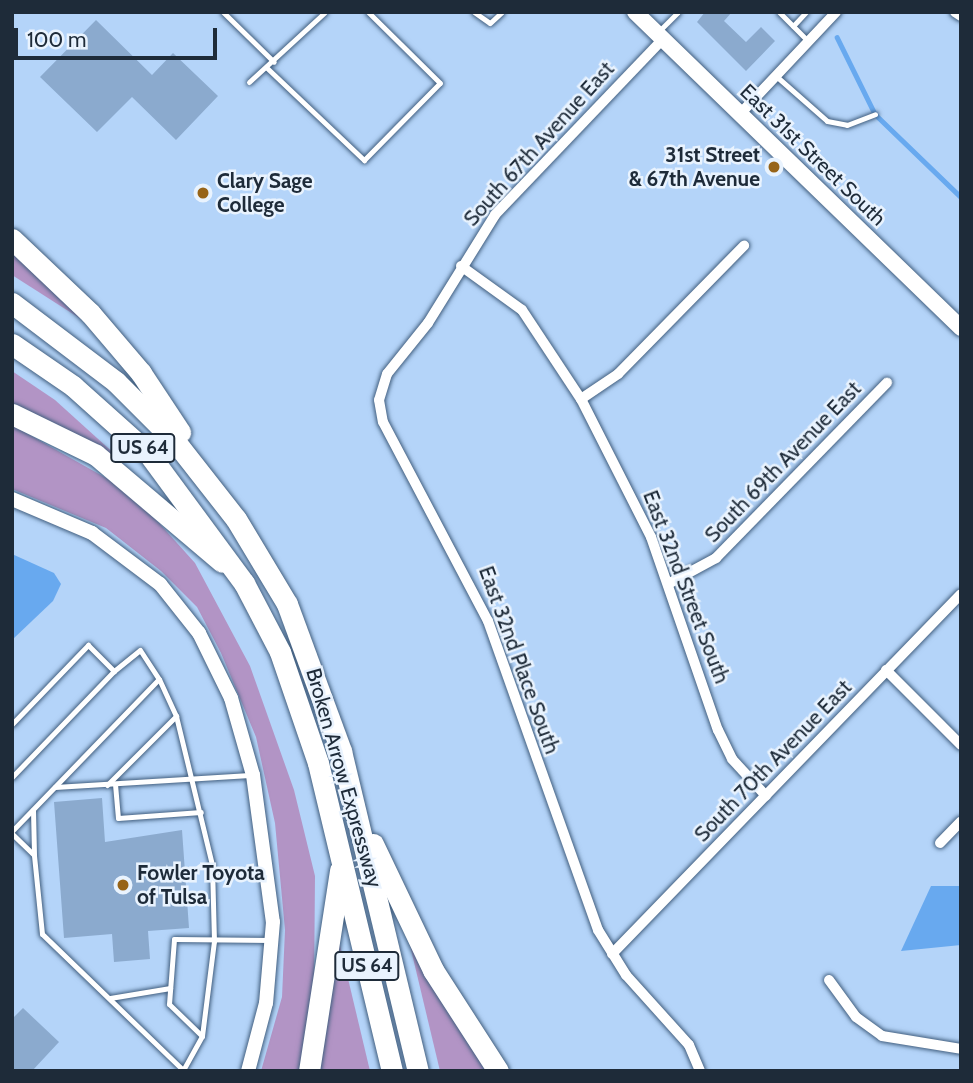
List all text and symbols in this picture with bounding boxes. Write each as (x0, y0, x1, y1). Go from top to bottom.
scale bar (18, 14, 220, 58)
text: 100 m (27, 27, 86, 52)
street label: South 67th Avenue East (459, 57, 619, 231)
street label: East 31st Street South (735, 79, 891, 231)
place label: 31st Street & 67th Avenue (629, 142, 760, 192)
marker: 31st Street & 67th Avenue (766, 159, 782, 175)
place label: Clary Sage College (217, 168, 313, 218)
marker: Clary Sage College (195, 185, 211, 201)
street label: South 69th Avenue East (700, 376, 866, 548)
road number: US 64 (110, 432, 176, 463)
street label: East 32nd Street South (638, 487, 734, 687)
street label: East 32nd Place South (473, 563, 565, 757)
street label: Broken Arrow Expressway (301, 665, 387, 891)
street label: South 70th Avenue East (689, 675, 857, 847)
place label: Fowler Toyota of Tulsa (137, 860, 265, 910)
marker: Fowler Toyota of Tulsa (115, 877, 131, 893)
road number: US 64 (334, 950, 400, 982)

